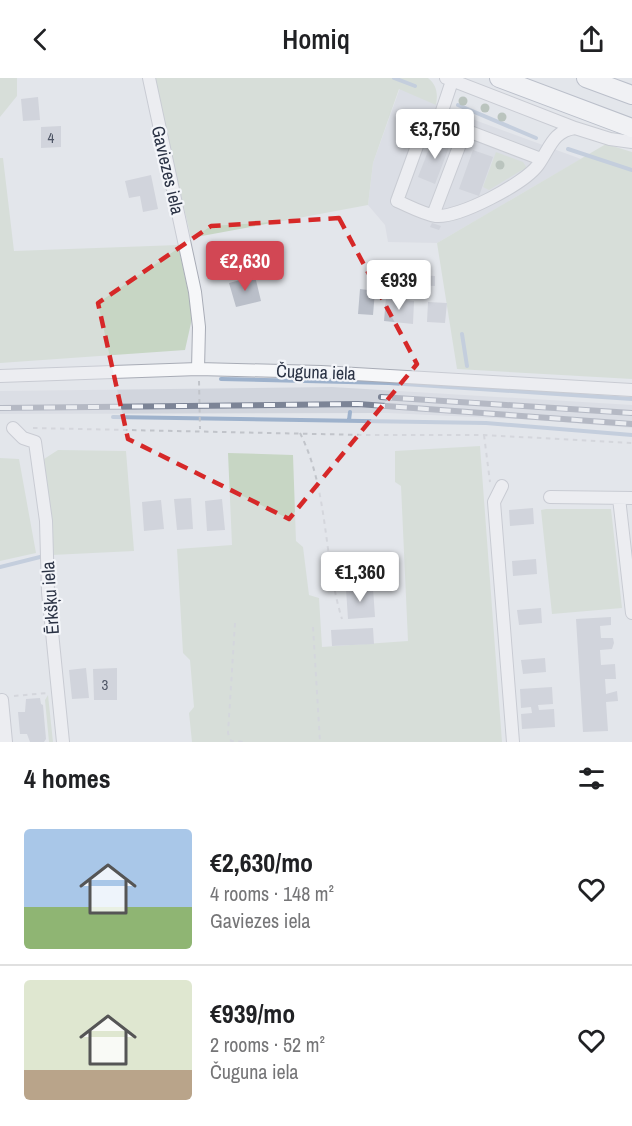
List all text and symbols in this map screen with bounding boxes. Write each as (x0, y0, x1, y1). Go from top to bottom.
text: Homiq (282, 21, 350, 57)
icon: back (24, 23, 57, 56)
icon: share (575, 23, 608, 56)
pin: €3,750 (386, 109, 484, 160)
text: €3,750 (410, 115, 460, 142)
street label: Gaviezes iela (146, 123, 190, 217)
house number: 4 (48, 127, 55, 148)
pin: €2,630 (196, 241, 294, 292)
text: €2,630 (220, 247, 270, 274)
pin: €939 (363, 260, 435, 311)
text: €939 (381, 266, 417, 293)
street label: Čuguna iela (276, 358, 356, 386)
pin: €1,360 (311, 552, 409, 603)
text: €1,360 (335, 558, 385, 585)
street label: Ērkšķu iela (35, 561, 65, 635)
house number: 3 (102, 674, 109, 695)
text: 4 homes (24, 761, 111, 796)
icon: filters (575, 762, 608, 795)
text: €2,630/mo (210, 845, 313, 880)
icon: home (72, 853, 144, 925)
icon: heart (575, 873, 608, 906)
text: 4 rooms · 148 m² (210, 880, 334, 907)
text: Gaviezes iela (210, 907, 310, 934)
text: €939/mo (210, 996, 295, 1031)
icon: home (72, 1004, 144, 1076)
icon: heart (575, 1024, 608, 1057)
text: 2 rooms · 52 m² (210, 1031, 325, 1058)
text: Čuguna iela (210, 1058, 298, 1085)

